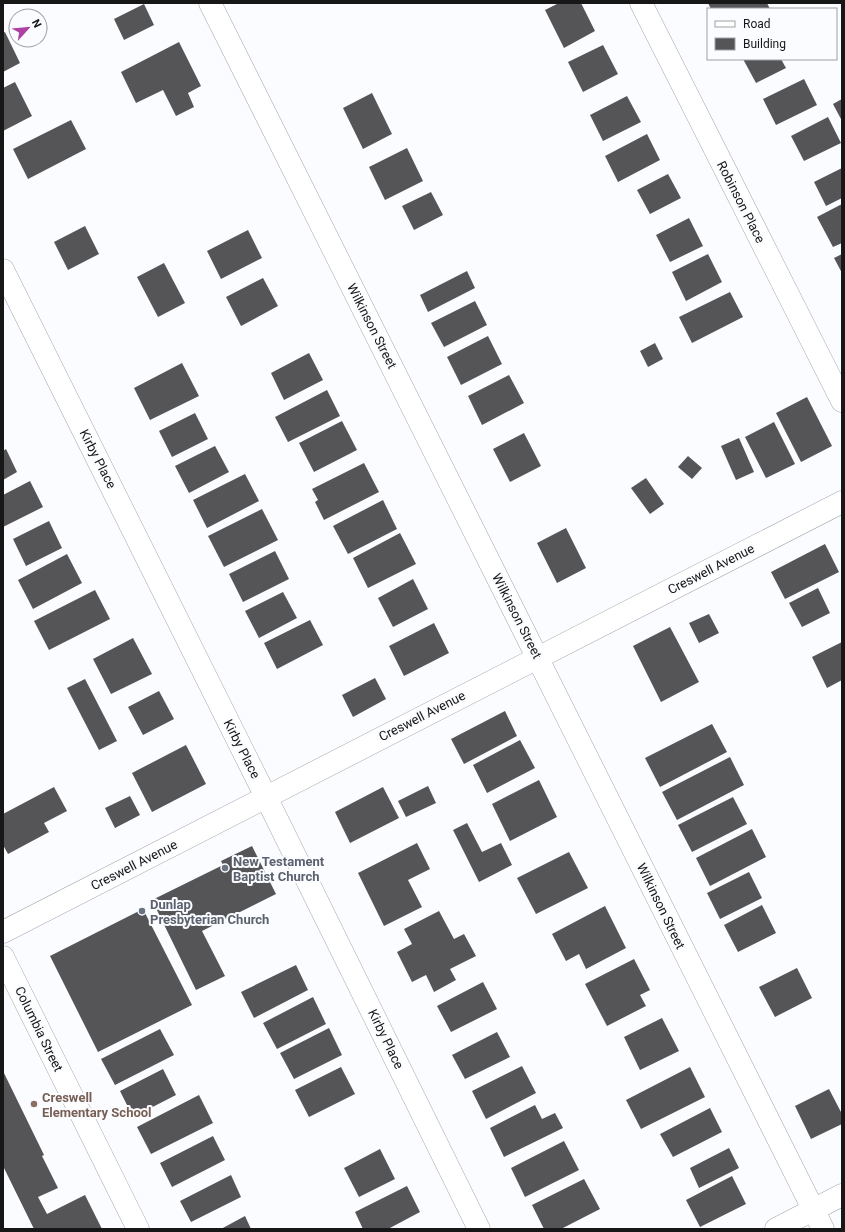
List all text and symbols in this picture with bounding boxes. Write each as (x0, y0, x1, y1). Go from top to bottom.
north arrow (8, 8, 48, 48)
legend (707, 8, 837, 60)
text: N (29, 17, 44, 30)
text: Road (743, 17, 771, 31)
text: Building (743, 37, 786, 51)
street label: Robinson Place (714, 159, 768, 245)
street label: Wilkinson Street (344, 281, 400, 371)
street label: Kirby Place (77, 427, 119, 491)
street label: Creswell Avenue (665, 541, 757, 597)
street label: Wilkinson Street (489, 571, 545, 661)
street label: Creswell Avenue (376, 688, 468, 744)
street label: Kirby Place (221, 717, 263, 781)
street label: Creswell Avenue (88, 837, 180, 893)
place label: New Testament Baptist Church (233, 854, 325, 884)
street label: Wilkinson Street (634, 861, 688, 951)
marker: New Testament Baptist Church (220, 863, 230, 873)
place label: Dunlap Presbyterian Church (150, 897, 269, 927)
marker: Dunlap Presbyterian Church (137, 906, 147, 916)
street label: Columbia Street (12, 984, 66, 1074)
street label: Kirby Place (365, 1007, 407, 1071)
place label: Creswell Elementary School (42, 1090, 152, 1120)
marker: Creswell Elementary School (29, 1099, 39, 1109)

